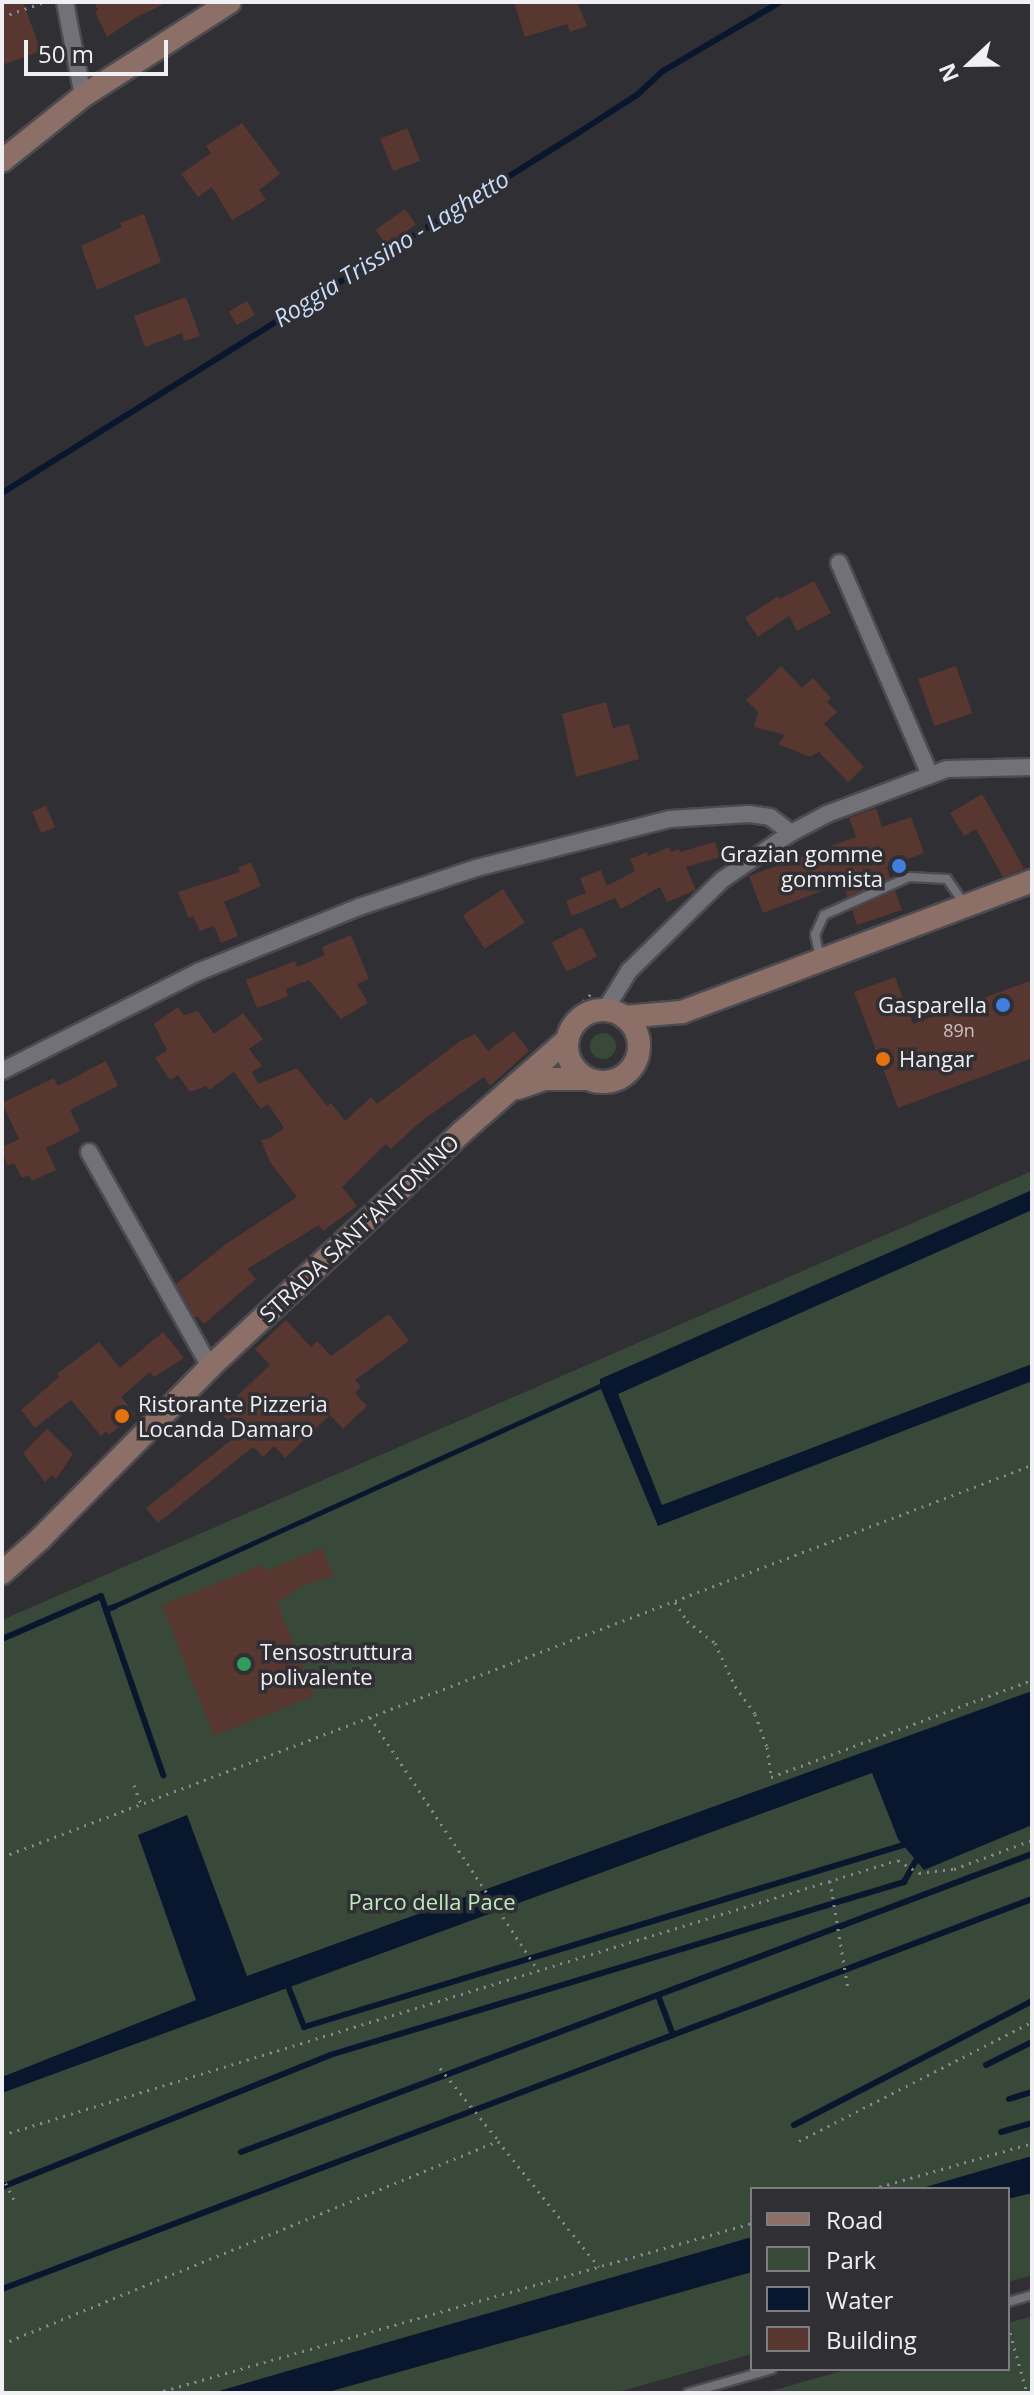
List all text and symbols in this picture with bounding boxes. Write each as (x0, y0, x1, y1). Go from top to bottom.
scale bar (28, 24, 172, 74)
north arrow (930, 24, 1010, 104)
text: 50 m (38, 37, 94, 70)
text: N (930, 59, 965, 87)
water label: Roggia Trissino - Laghetto (268, 164, 514, 332)
place label: Grazian gomme gommista (720, 840, 883, 892)
marker: Grazian gomme gommista (890, 857, 908, 875)
place label: Gasparella (878, 992, 987, 1018)
marker: Gasparella (994, 996, 1012, 1014)
house number: 89n (943, 1019, 975, 1041)
place label: Hangar (899, 1046, 974, 1072)
marker: Hangar (874, 1050, 892, 1068)
street label: STRADA SANT'ANTONINO (254, 1129, 464, 1327)
place label: Ristorante Pizzeria Locanda Damaro (138, 1390, 328, 1442)
marker: Ristorante Pizzeria Locanda Damaro (113, 1407, 131, 1425)
place label: Tensostruttura polivalente (260, 1638, 413, 1690)
marker: Tensostruttura polivalente (235, 1655, 253, 1673)
park label: Parco della Pace (348, 1889, 516, 1915)
legend (750, 2187, 1010, 2371)
text: Road (826, 2203, 883, 2236)
text: Park (826, 2243, 876, 2276)
text: Water (826, 2283, 893, 2316)
text: Building (826, 2323, 917, 2356)

